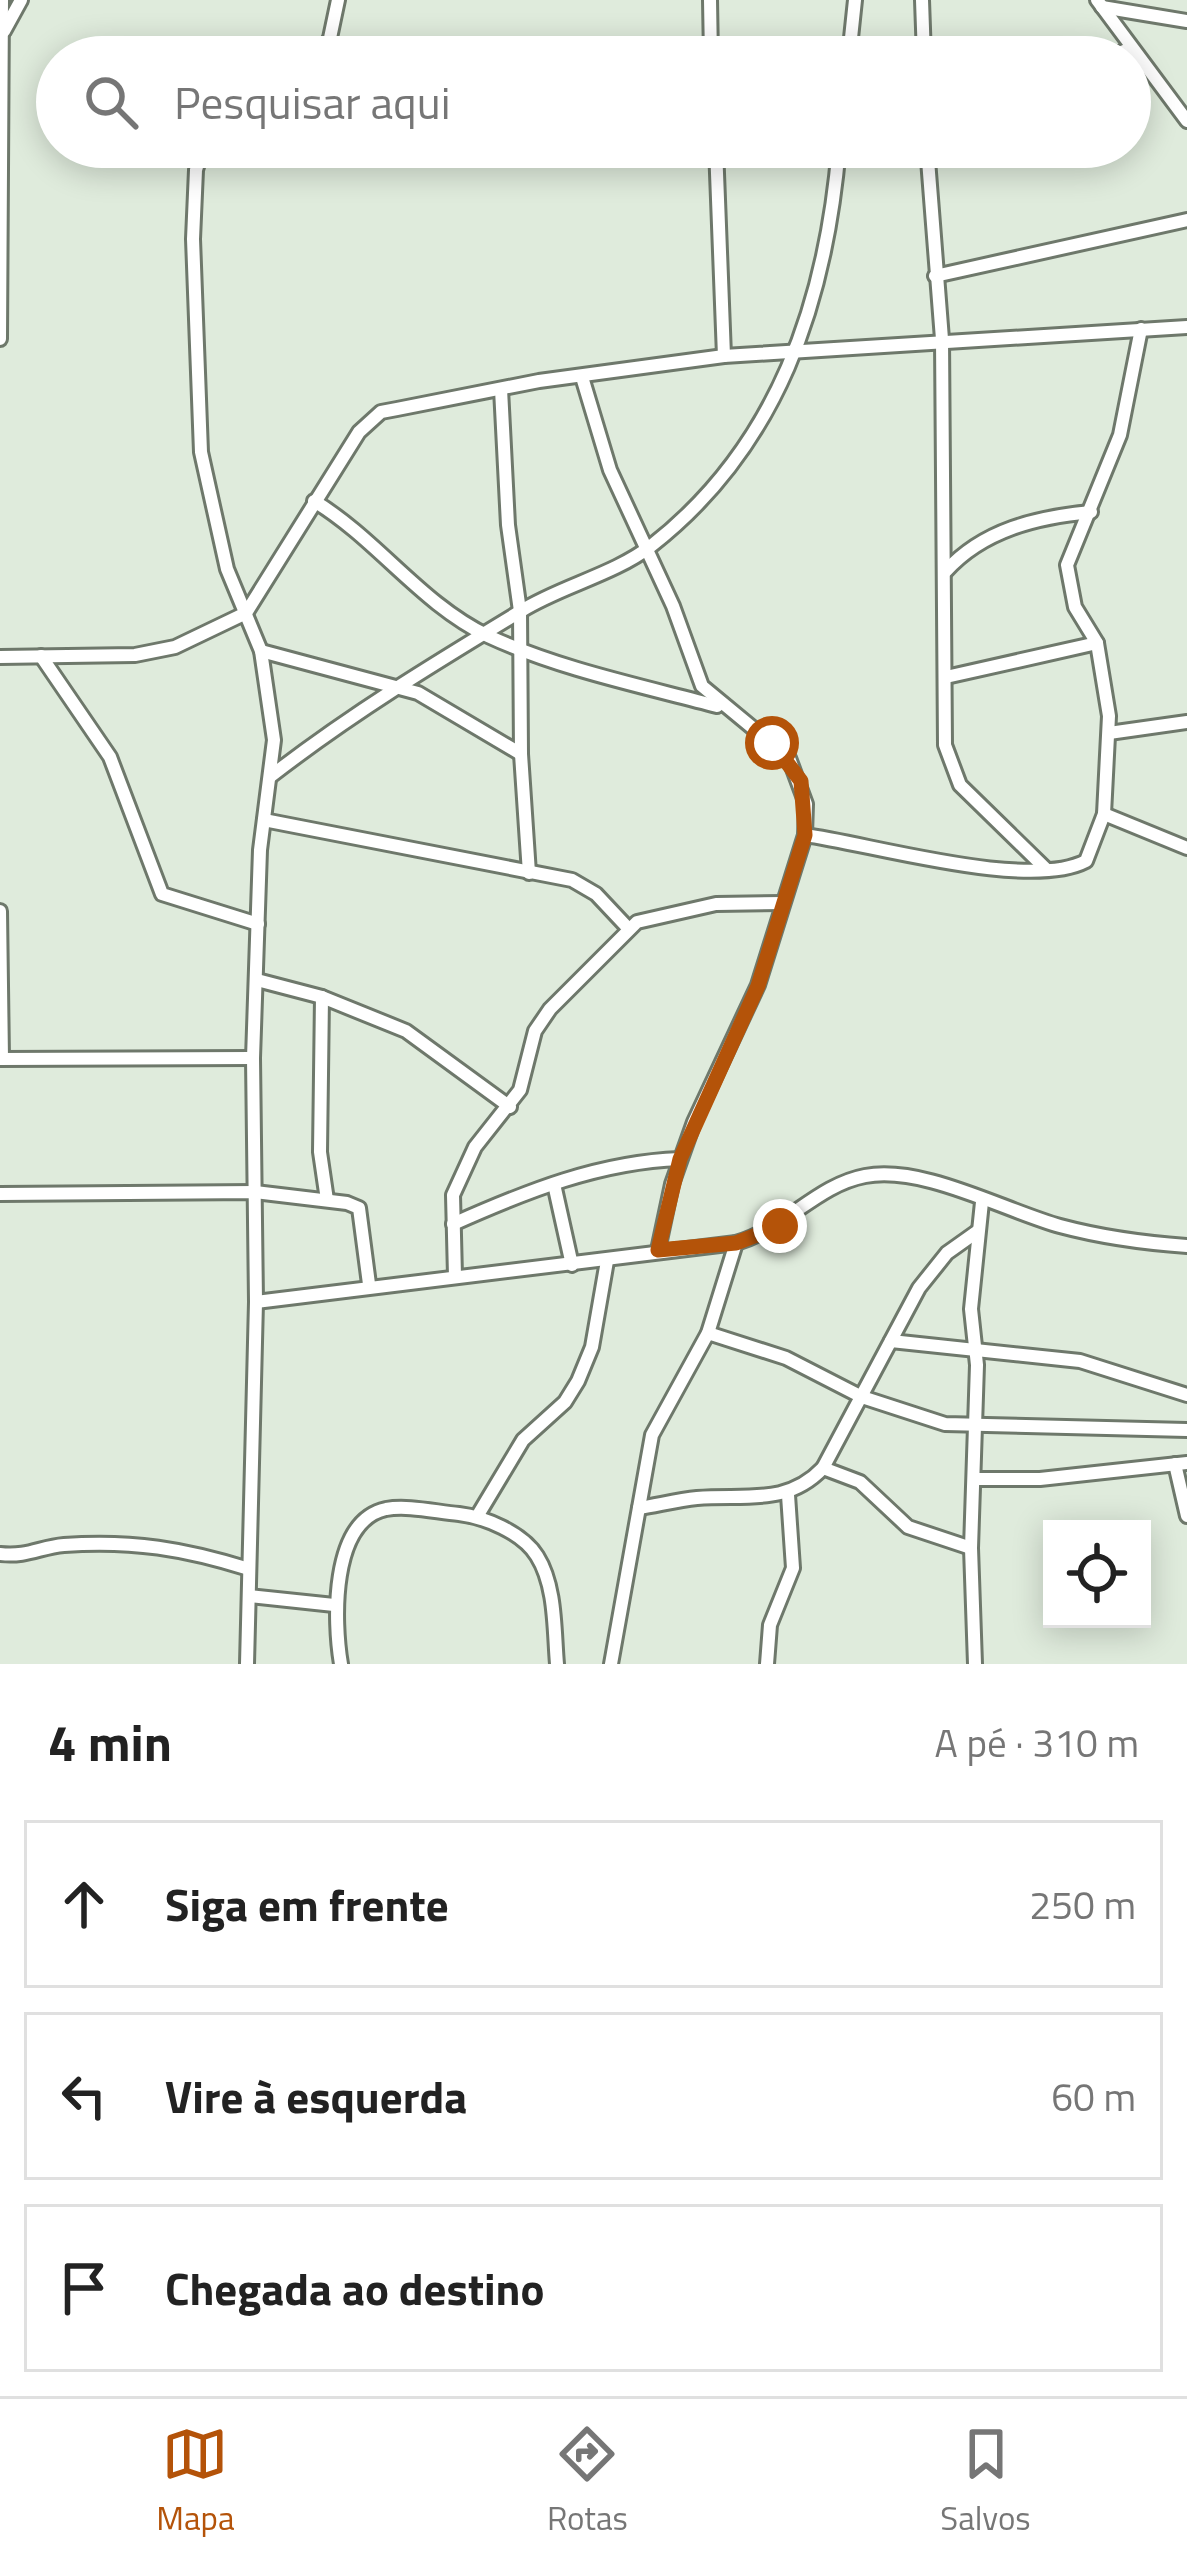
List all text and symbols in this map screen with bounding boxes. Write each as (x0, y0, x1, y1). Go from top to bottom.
search box (36, 36, 1151, 168)
text: Pesquisar aqui (174, 68, 450, 136)
icon: search (78, 69, 144, 135)
route start (745, 716, 799, 770)
route end (753, 1199, 807, 1253)
map controls (1043, 1520, 1151, 1628)
button: locate (1043, 1520, 1151, 1628)
text: 4 min (48, 1703, 172, 1781)
text: A pé · 310 m (935, 1713, 1139, 1772)
text: Siga em frente (165, 1870, 449, 1938)
icon: ahead (51, 1871, 117, 1937)
text: 250 m (1029, 1875, 1136, 1934)
text: Vire à esquerda (165, 2062, 467, 2130)
icon: left (51, 2063, 117, 2129)
text: 60 m (1051, 2067, 1136, 2126)
text: Chegada ao destino (165, 2254, 544, 2322)
icon: arrive (51, 2255, 117, 2321)
tab: Mapa (156, 2421, 234, 2543)
tab: Rotas (547, 2421, 628, 2543)
tab: Salvos (940, 2421, 1031, 2543)

